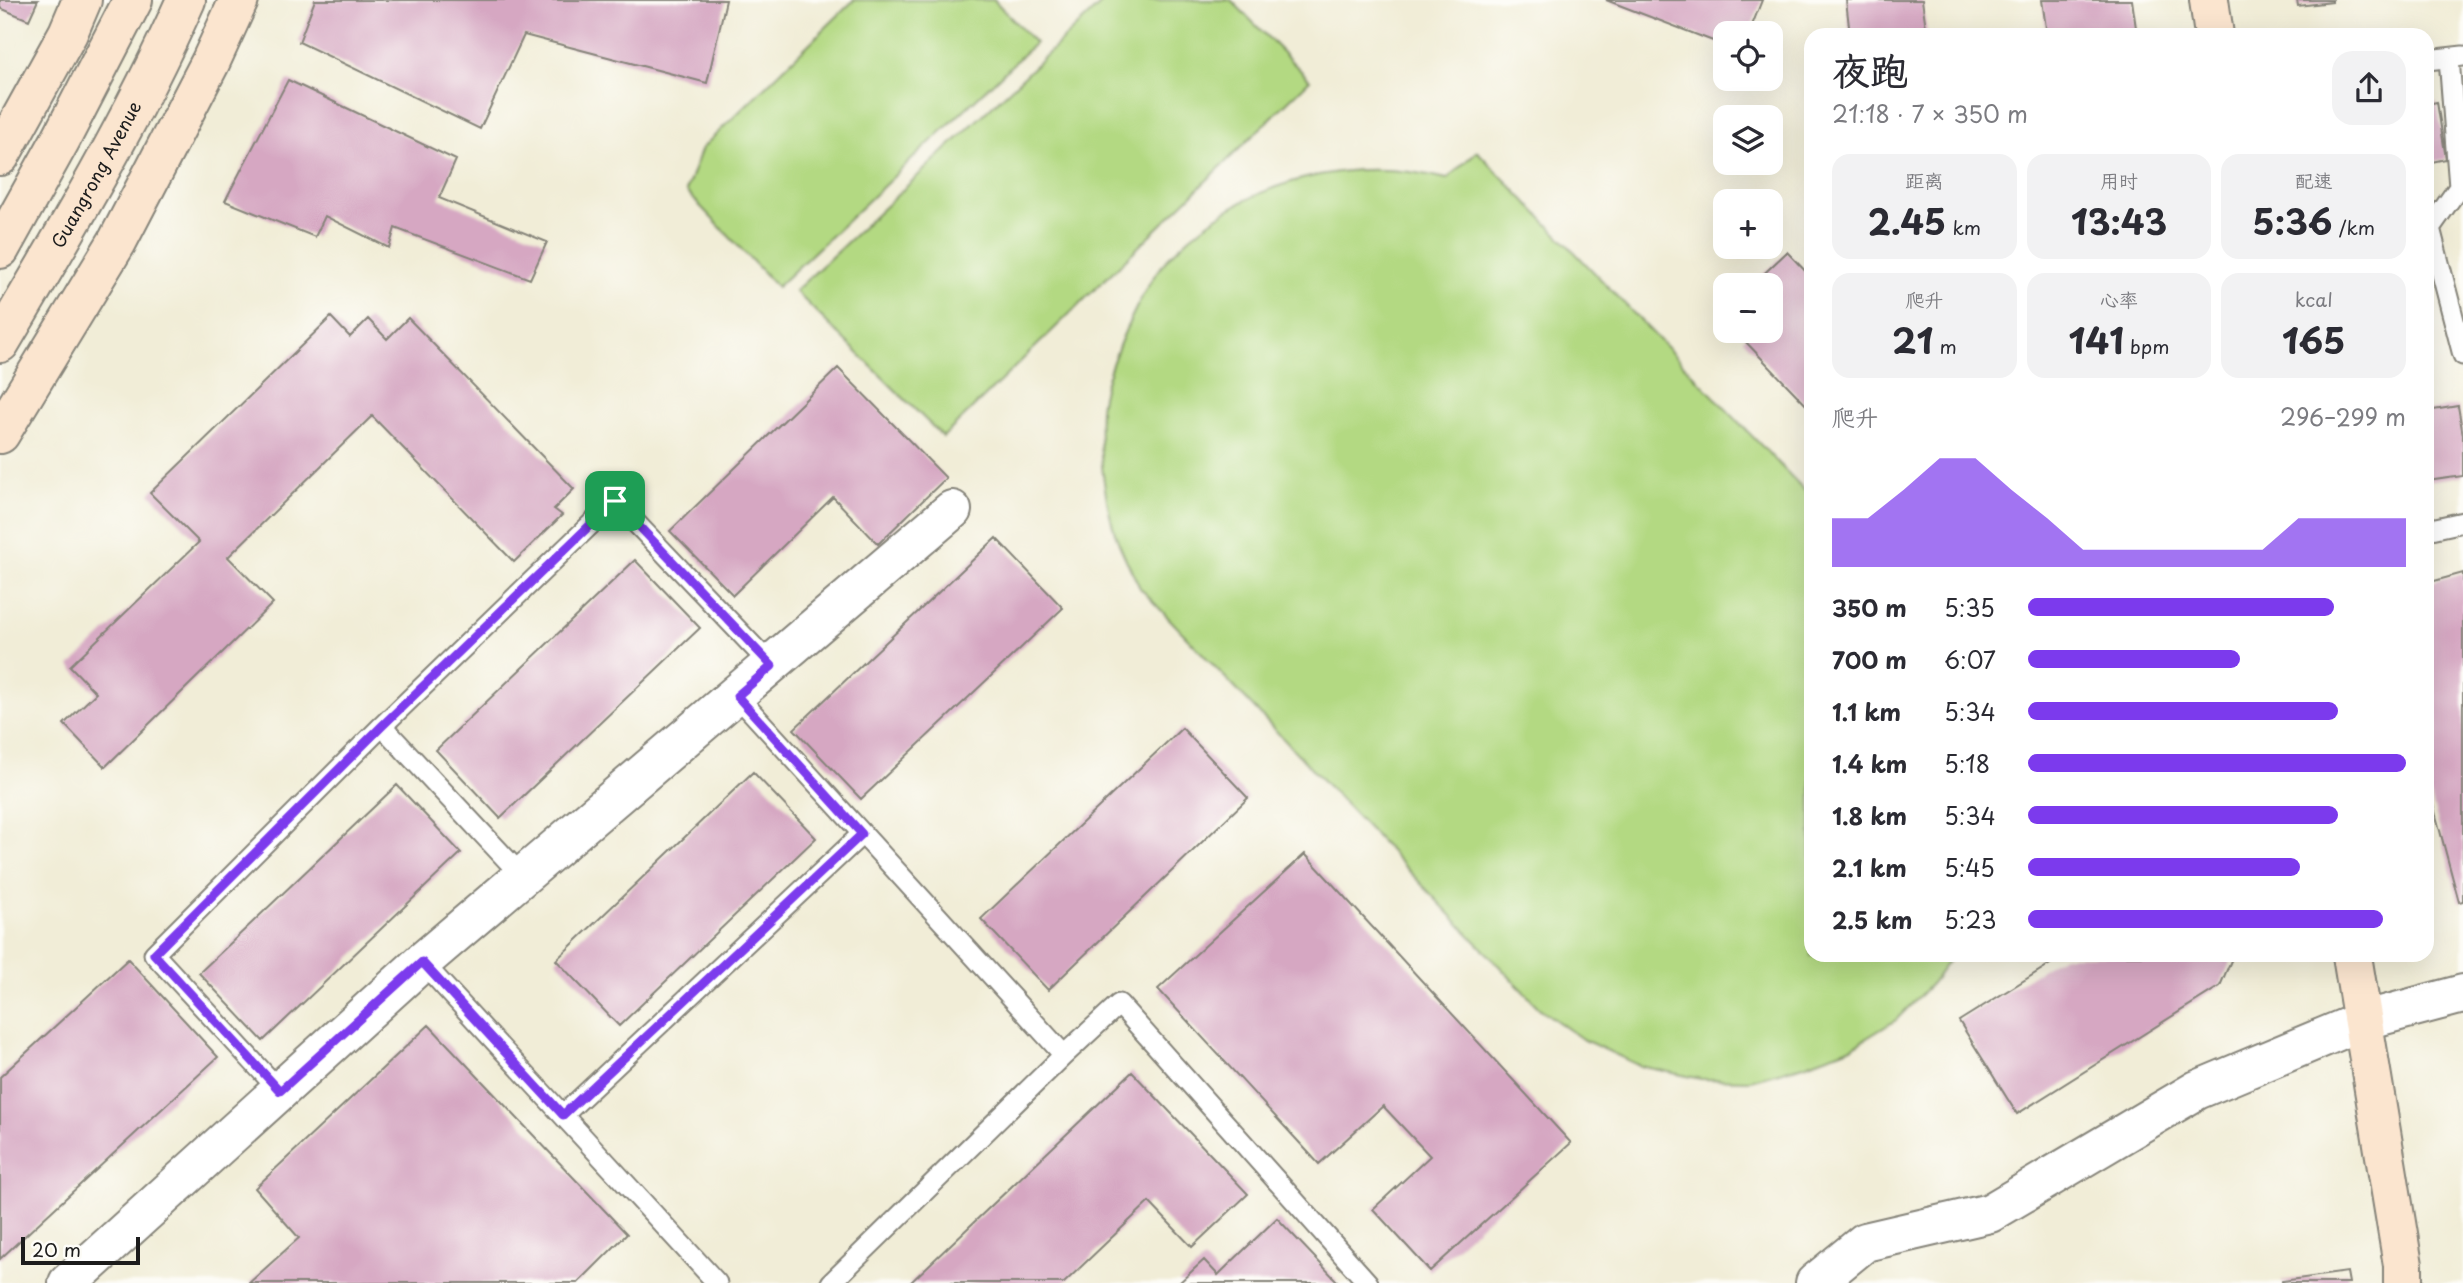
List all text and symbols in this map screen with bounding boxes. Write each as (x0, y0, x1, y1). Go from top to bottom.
map controls (1713, 21, 1783, 343)
button: locate (1713, 21, 1783, 91)
text: 夜跑 (1832, 41, 1908, 98)
button: share (2332, 51, 2406, 125)
street label: Guangrong Avenue (44, 96, 147, 253)
text: 21:18 · 7 × 350 m (1832, 96, 2028, 131)
button: layers (1713, 105, 1783, 175)
text: 距离 (1905, 166, 1943, 194)
text: 用时 (2100, 166, 2138, 194)
text: 配速 (2295, 166, 2333, 194)
button: + (1713, 189, 1783, 259)
text: 2.45 (1868, 194, 1946, 247)
text: 13:43 (2071, 194, 2167, 247)
text: 5:36 (2252, 194, 2333, 247)
text: km (1946, 213, 1981, 241)
text: /km (2333, 213, 2375, 241)
button: − (1713, 273, 1783, 343)
text: 爬升 (1905, 285, 1943, 313)
text: 心率 (2100, 285, 2138, 313)
text: kcal (2295, 285, 2333, 313)
text: 21 (1892, 313, 1933, 366)
text: 141 (2068, 313, 2124, 366)
text: 165 (2282, 313, 2345, 366)
text: m (1933, 332, 1957, 360)
text: bpm (2124, 332, 2170, 360)
text: 爬升 (1832, 399, 1878, 434)
text: 296–299 m (2280, 399, 2406, 434)
pin (585, 471, 645, 531)
icon: arrive (596, 482, 634, 520)
text: 350 m (1832, 590, 1907, 625)
text: 5:35 (1944, 590, 1995, 625)
text: 700 m (1832, 642, 1907, 677)
text: 6:07 (1944, 642, 1996, 677)
text: 1.1 km (1832, 694, 1901, 729)
text: 5:34 (1944, 694, 1996, 729)
text: 1.4 km (1832, 746, 1907, 781)
text: 5:18 (1944, 746, 1990, 781)
text: 1.8 km (1832, 798, 1907, 833)
text: 5:34 (1944, 798, 1996, 833)
text: 2.1 km (1832, 850, 1907, 885)
text: 5:45 (1944, 850, 1995, 885)
text: 2.5 km (1832, 902, 1912, 937)
text: 5:23 (1944, 902, 1997, 937)
scale bar (21, 1234, 140, 1266)
text: 20 m (32, 1235, 81, 1263)

